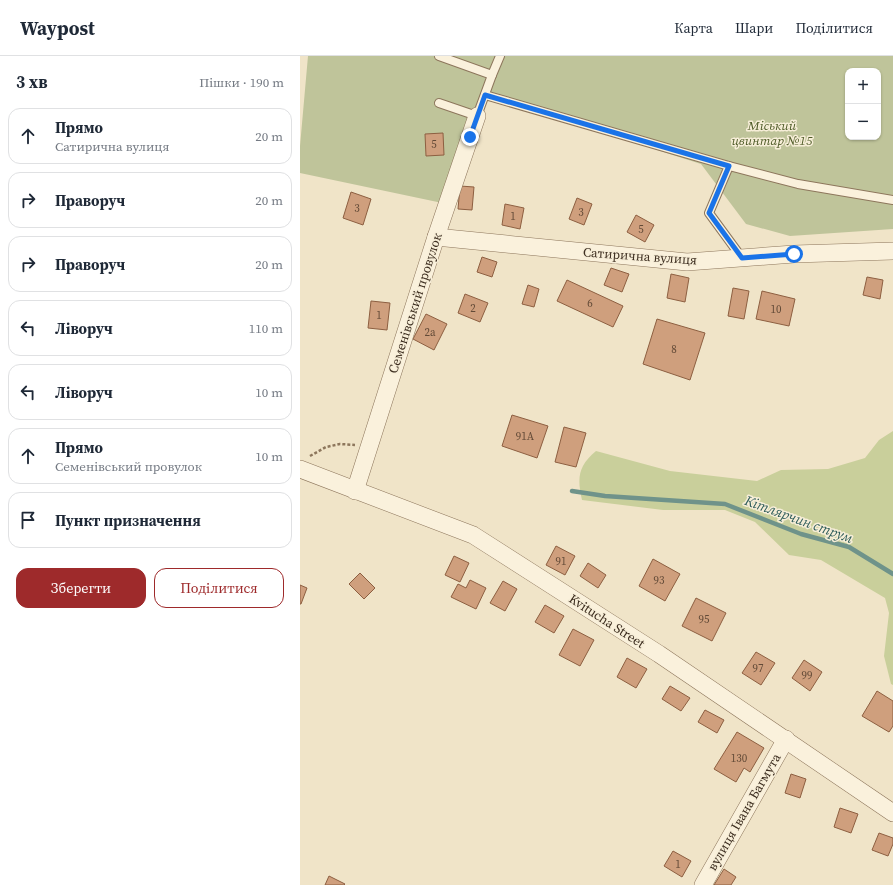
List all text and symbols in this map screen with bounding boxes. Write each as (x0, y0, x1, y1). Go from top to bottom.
text: Waypost (20, 15, 95, 41)
text: Карта (674, 18, 713, 38)
text: Шари (735, 18, 773, 38)
text: Поділитися (795, 18, 873, 38)
map controls (845, 68, 881, 140)
button: + (845, 68, 881, 104)
text: 3 хв (16, 70, 48, 94)
text: Пішки · 190 m (199, 74, 284, 91)
button: − (845, 104, 881, 140)
text: Прямо (55, 117, 103, 138)
park label: Міський цвинтар №15 (731, 117, 813, 149)
icon: ahead (17, 125, 39, 147)
text: 20 m (255, 128, 283, 145)
route end (461, 128, 479, 146)
house number: 5 (431, 137, 437, 152)
text: Сатирична вулиця (55, 138, 169, 155)
icon: right (17, 189, 39, 211)
text: Праворуч (55, 190, 125, 211)
text: 20 m (255, 192, 283, 209)
house number: 3 (354, 201, 360, 216)
house number: 3 (578, 205, 584, 220)
house number: 1 (510, 209, 516, 224)
house number: 5 (638, 222, 644, 237)
street label: Семенівський провулок (384, 231, 446, 375)
street label: Сатирична вулиця (582, 244, 698, 268)
route start (785, 245, 803, 263)
icon: right (17, 253, 39, 275)
text: Праворуч (55, 254, 125, 275)
text: 20 m (255, 256, 283, 273)
house number: 6 (587, 296, 593, 311)
house number: 2 (470, 301, 476, 316)
house number: 10 (771, 302, 782, 317)
house number: 1 (376, 308, 382, 323)
icon: left (17, 317, 39, 339)
text: Ліворуч (55, 318, 113, 339)
text: 110 m (249, 320, 283, 337)
house number: 2а (424, 325, 436, 340)
house number: 8 (671, 342, 677, 357)
icon: left (17, 381, 39, 403)
text: Ліворуч (55, 382, 113, 403)
text: 10 m (255, 384, 283, 401)
house number: 91А (516, 429, 535, 444)
text: Прямо (55, 437, 103, 458)
icon: ahead (17, 445, 39, 467)
text: 10 m (255, 448, 283, 465)
text: Семенівський провулок (55, 458, 202, 475)
water label: Кітлярчин струм (741, 490, 857, 548)
icon: arrive (17, 509, 39, 531)
text: Пункт призначення (55, 510, 201, 531)
house number: 91 (556, 554, 567, 569)
button: Зберегти (16, 568, 146, 608)
button: Поділитися (154, 568, 284, 608)
house number: 93 (654, 573, 665, 588)
street label: Kvitucha Street (566, 590, 649, 652)
house number: 95 (699, 612, 710, 627)
house number: 97 (753, 661, 764, 676)
house number: 99 (802, 668, 813, 683)
street label: вулиця Івана Багмута (704, 750, 785, 874)
house number: 130 (731, 751, 748, 766)
house number: 1 (675, 857, 681, 872)

